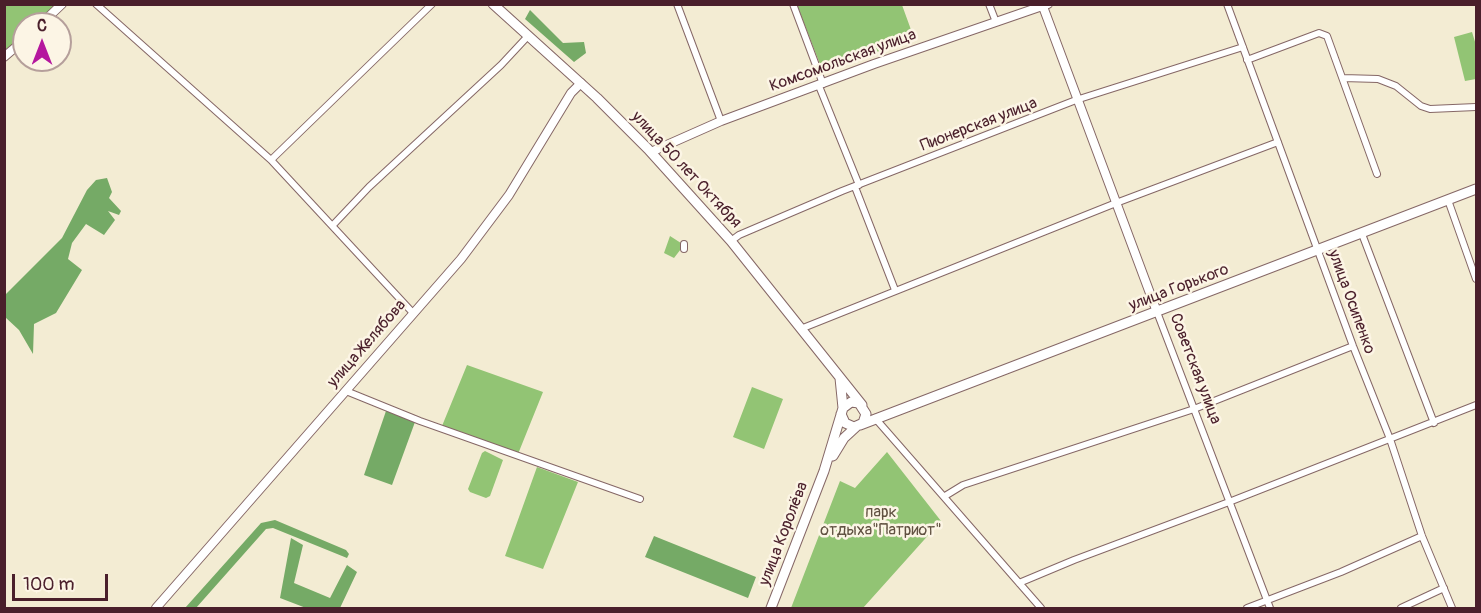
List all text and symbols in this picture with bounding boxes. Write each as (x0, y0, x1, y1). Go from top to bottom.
north arrow (12, 12, 72, 72)
text: С (37, 16, 47, 36)
street label: Комсомольская улица (767, 26, 919, 96)
street label: Пионерская улица (918, 94, 1040, 156)
street label: улица 50 лет Октября (627, 108, 745, 232)
street label: улица Осипенко (1323, 247, 1379, 357)
street label: улица Горького (1126, 260, 1232, 316)
street label: улица Желябова (324, 296, 410, 392)
street label: Советская улица (1165, 311, 1225, 427)
street label: улица Королёва (755, 479, 813, 589)
park label: парк отдыха"Патриот" (820, 503, 942, 541)
scale bar (15, 562, 111, 600)
text: 100 m (23, 573, 75, 596)

